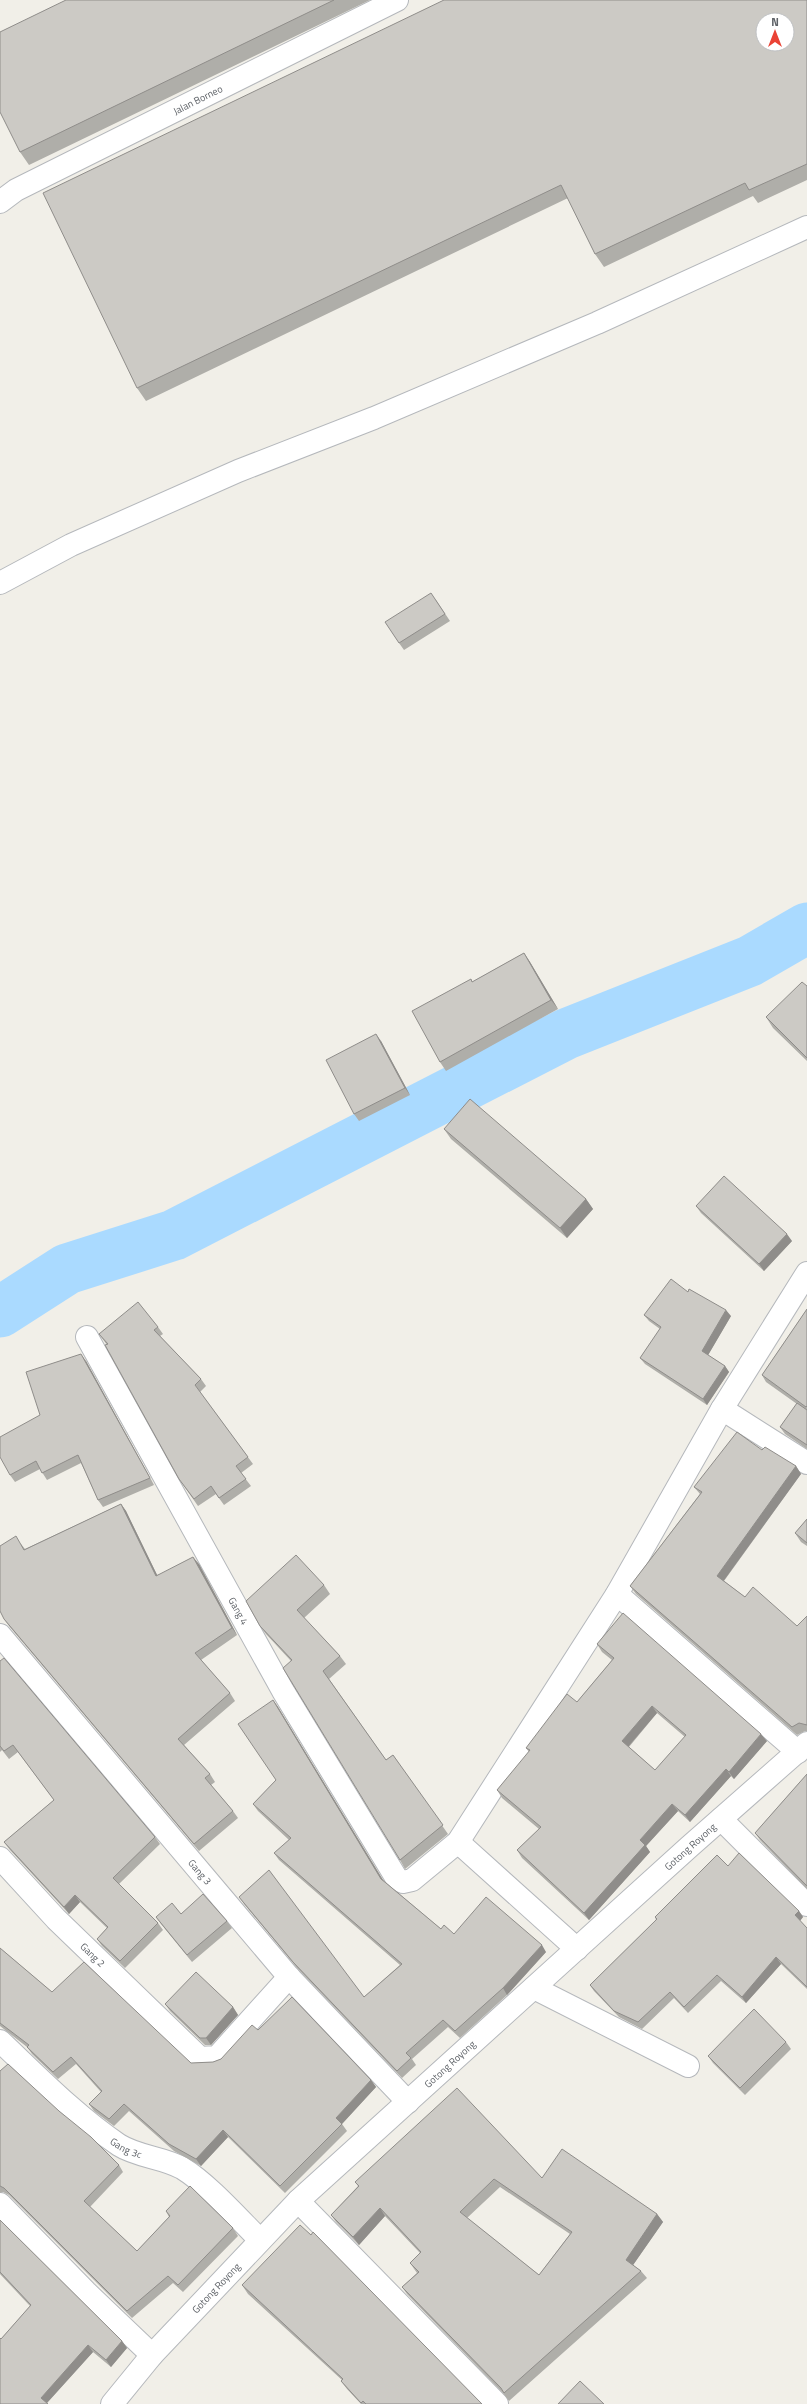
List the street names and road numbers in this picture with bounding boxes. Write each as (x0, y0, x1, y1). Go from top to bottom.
street label: Jalan Borneo (171, 81, 225, 118)
street label: Gang 4 (224, 1595, 252, 1628)
street label: Gotong Royong (661, 1820, 719, 1874)
street label: Gang 3 (184, 1856, 215, 1888)
street label: Gang 2 (77, 1939, 108, 1971)
street label: Gotong Royong (421, 2037, 479, 2091)
street label: Gang 3c (107, 2134, 144, 2162)
street label: Gotong Royong (188, 2259, 244, 2317)

